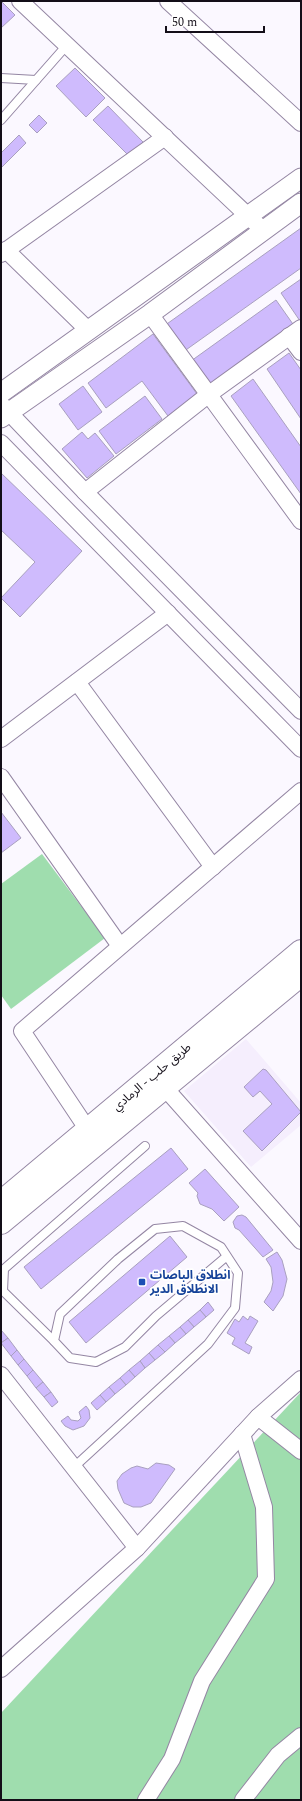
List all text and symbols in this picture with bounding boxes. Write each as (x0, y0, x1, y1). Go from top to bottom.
scale bar (166, 8, 264, 34)
text: 50 m (172, 13, 197, 32)
street label: طريق حلب - الرمادي (108, 1038, 196, 1116)
place label: انطلاق الباصات الانطلاق الدير (149, 1266, 230, 1299)
marker: انطلاق الباصات الانطلاق الدير (137, 1277, 147, 1287)

